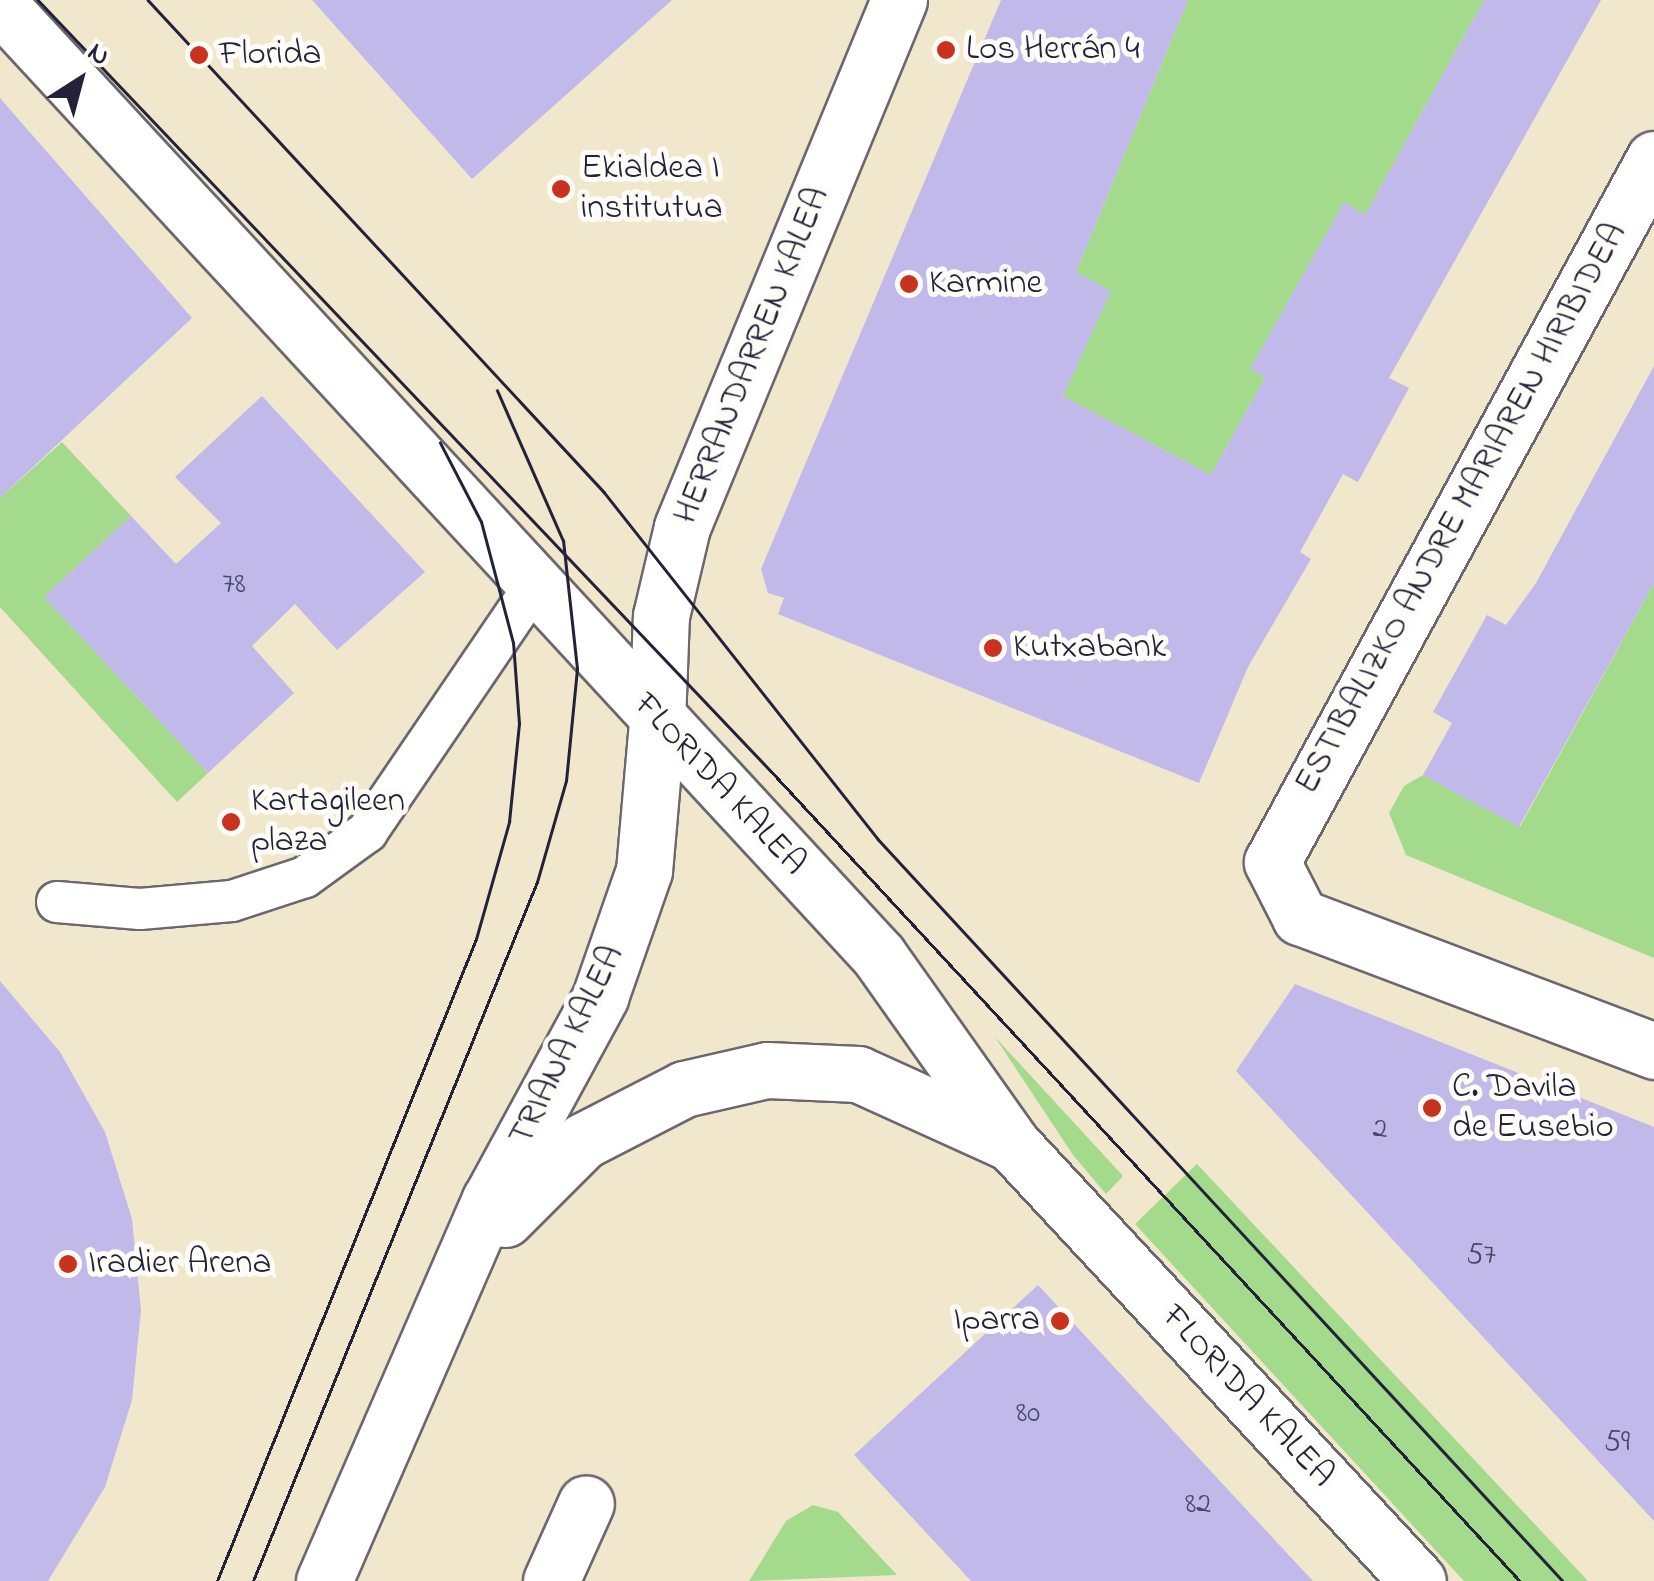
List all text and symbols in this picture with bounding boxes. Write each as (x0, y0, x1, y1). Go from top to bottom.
place label: Los Herrán 4 (966, 29, 1140, 71)
north arrow (30, 30, 130, 130)
text: N (78, 33, 118, 77)
place label: Florida (219, 34, 321, 76)
marker: Los Herrán 4 (935, 39, 957, 61)
marker: Florida (188, 44, 210, 66)
place label: Ekialdea I institutua (581, 148, 723, 230)
marker: Ekialdea I institutua (550, 178, 572, 200)
street label: HERRANDARREN KALEA (666, 182, 840, 530)
street label: ESTIBALIZKO ANDRE MARIAREN HIRIBIDEA (1287, 216, 1637, 802)
place label: Karmine (929, 263, 1042, 305)
marker: Karmine (898, 273, 920, 295)
house number: 78 (222, 567, 246, 603)
place label: Kutxabank (1013, 627, 1166, 669)
marker: Kutxabank (982, 637, 1004, 659)
street label: FLORIDA KALEA (624, 685, 814, 885)
place label: Kartagileen plaza (251, 781, 405, 863)
marker: Kartagileen plaza (220, 811, 242, 833)
street label: TRIANA KALEA (501, 939, 635, 1153)
place label: C. Davila de Eusebio (1452, 1067, 1614, 1149)
marker: C. Davila de Eusebio (1421, 1097, 1443, 1119)
house number: 2 (1373, 1112, 1387, 1148)
house number: 57 (1466, 1238, 1496, 1274)
place label: Iradier Arena (88, 1243, 271, 1285)
marker: Iradier Arena (57, 1253, 79, 1275)
street label: FLORIDA KALEA (1152, 1297, 1342, 1497)
place label: Iparra (953, 1300, 1040, 1342)
marker: Iparra (1049, 1310, 1071, 1332)
house number: 80 (1016, 1396, 1040, 1432)
house number: 59 (1604, 1425, 1630, 1461)
house number: 82 (1185, 1487, 1211, 1523)

